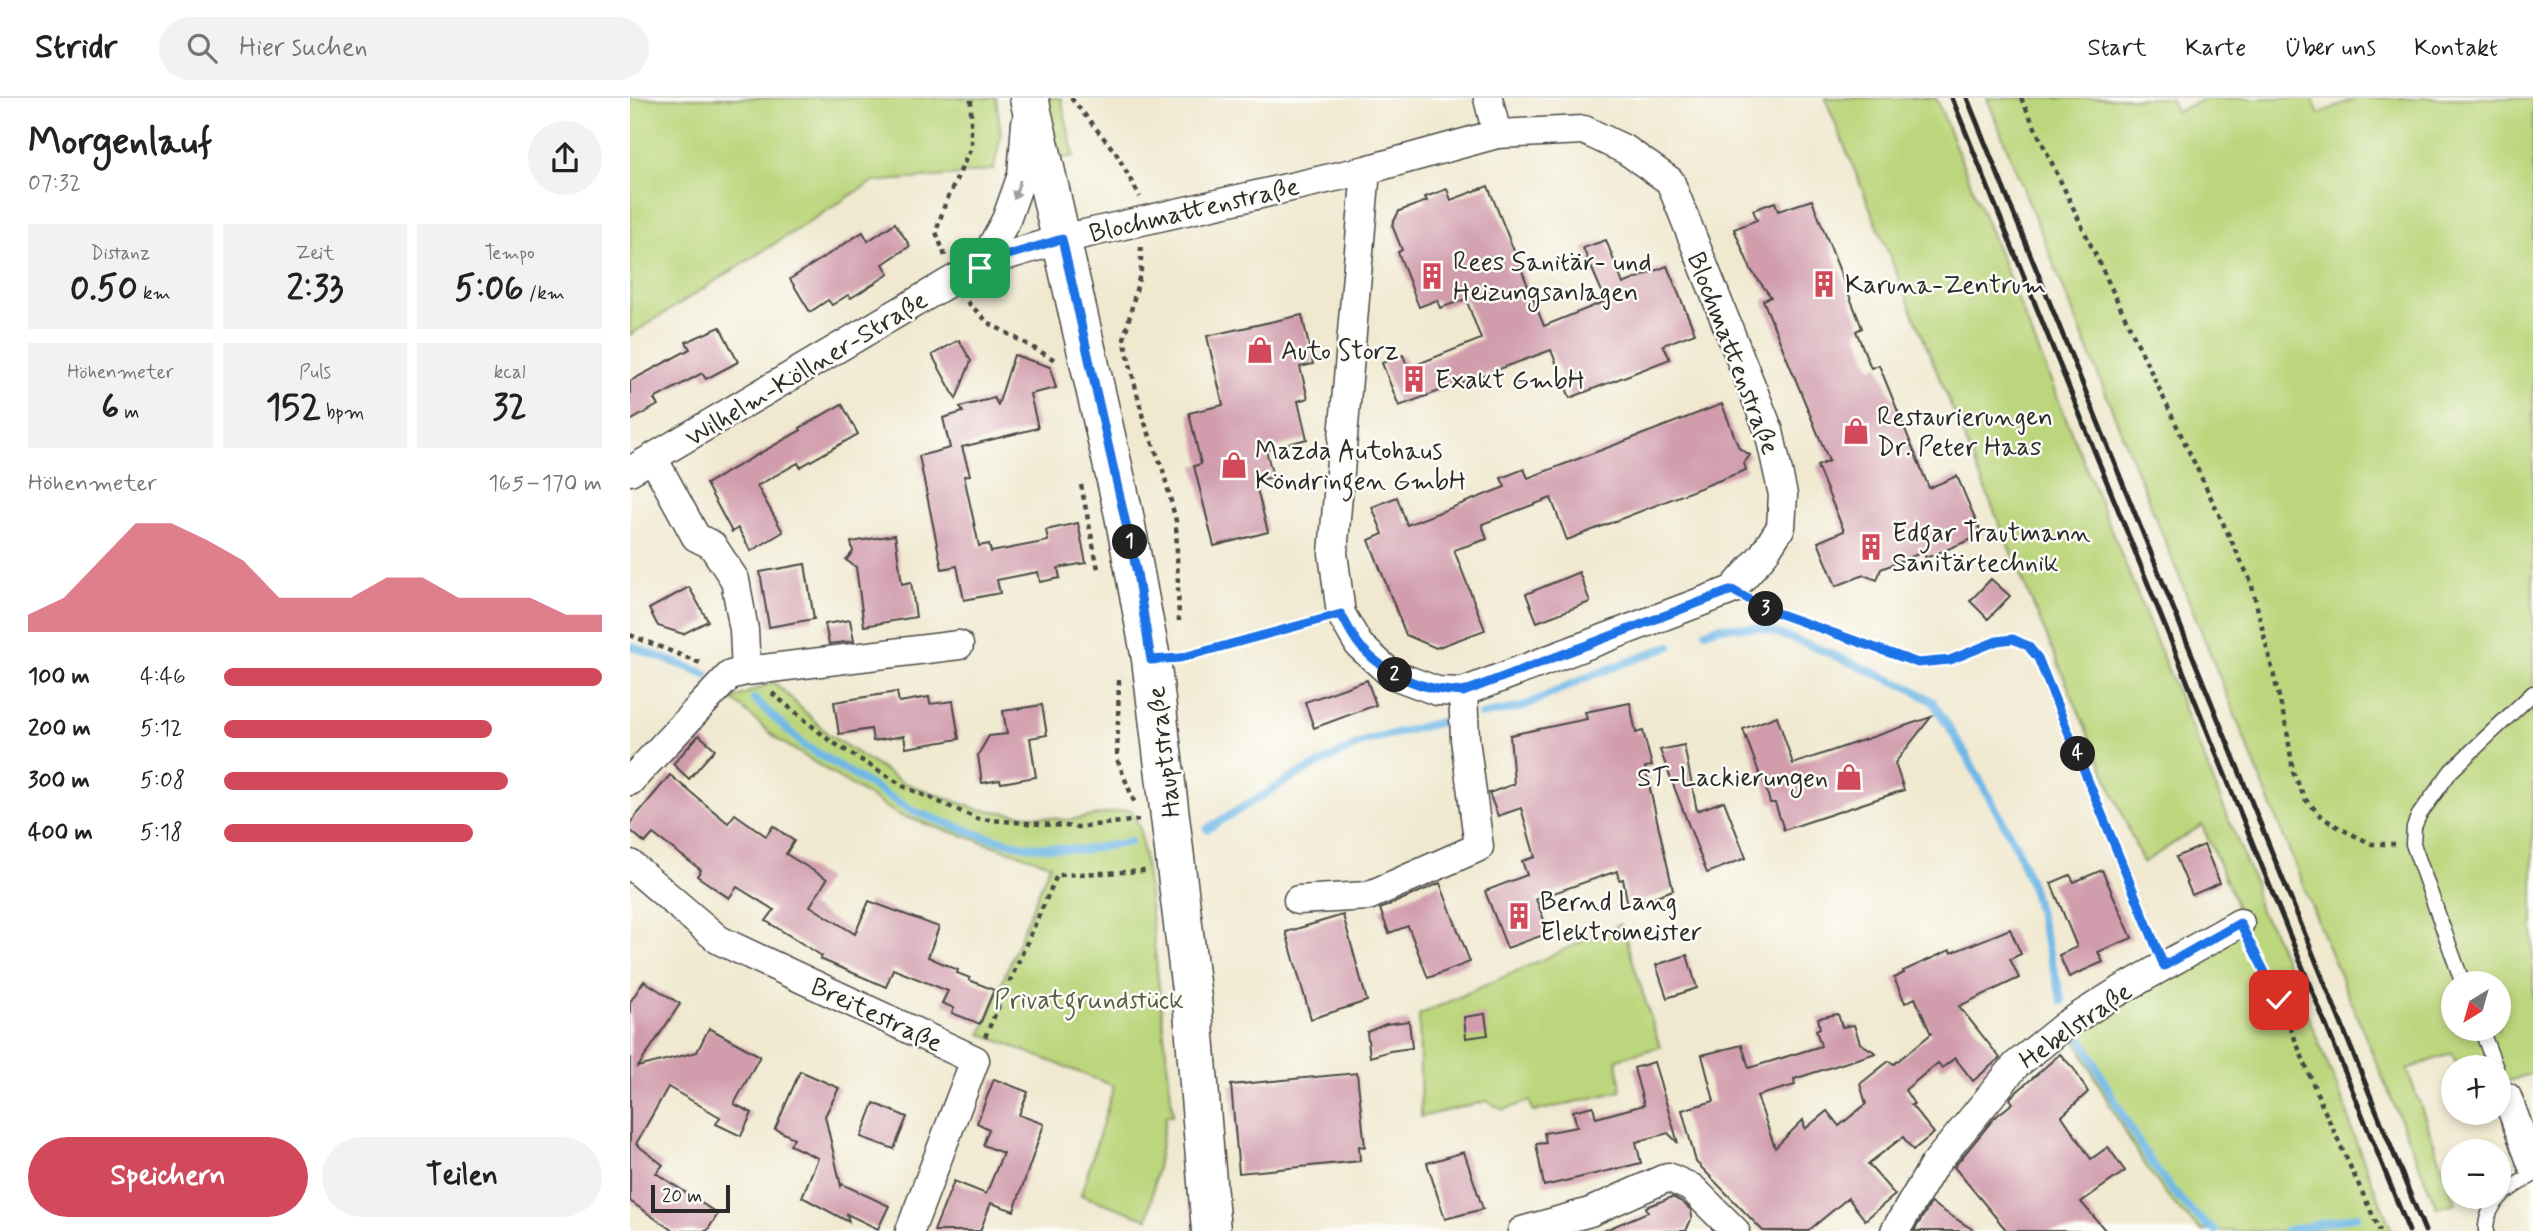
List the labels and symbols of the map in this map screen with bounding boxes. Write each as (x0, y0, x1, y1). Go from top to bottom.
street label: Blochmattenstraße (1086, 170, 1303, 252)
one-way arrow (1011, 179, 1021, 200)
pin (950, 238, 1010, 298)
place label: Rees Sanitär- und Heizungsanlagen (1453, 246, 1651, 312)
street label: Blochmattenstraße (1678, 248, 1786, 460)
building icon: Rees Sanitär- und Heizungsanlagen (1417, 261, 1447, 291)
building icon: Karuna-Zentrum (1809, 269, 1839, 299)
place label: Karuna-Zentrum (1845, 269, 2046, 303)
street label: Wilhelm-Köllner-Straße (680, 284, 935, 456)
shop icon: Auto Storz (1245, 335, 1275, 365)
place label: Auto Storz (1281, 335, 1399, 369)
building icon: Exakt GmbH (1399, 364, 1429, 394)
place label: Exakt GmbH (1435, 364, 1585, 398)
place label: Restaurierungen Dr. Peter Haas (1877, 401, 2053, 465)
shop icon: Restaurierungen Dr. Peter Haas (1841, 416, 1871, 446)
place label: Mazda Autohaus Köndringen GmbH (1255, 435, 1466, 502)
shop icon: Mazda Autohaus Köndringen GmbH (1219, 450, 1249, 480)
place label: Edgar Trautmann Sanitärtechnik (1892, 517, 2091, 581)
pin: 1 (1112, 524, 1148, 560)
building icon: Edgar Trautmann Sanitärtechnik (1856, 532, 1886, 562)
pin: 3 (1748, 592, 1784, 626)
pin: 2 (1378, 658, 1412, 692)
street label: Hauptstraße (1140, 684, 1190, 820)
pin: 4 (2060, 736, 2096, 772)
place label: ST-Lackierungen (1637, 762, 1828, 798)
shop icon: ST-Lackierungen (1834, 762, 1864, 792)
place label: Bernd Lang Elektromeister (1540, 886, 1702, 950)
building icon: Bernd Lang Elektromeister (1504, 901, 1534, 931)
street label: Breitestraße (805, 970, 948, 1061)
pin (2249, 970, 2309, 1030)
north arrow (2441, 971, 2511, 1041)
street label: Hebelstraße (2013, 975, 2139, 1078)
park label: Privatgrundstück (994, 984, 1184, 1021)
scale bar (651, 1182, 730, 1214)

